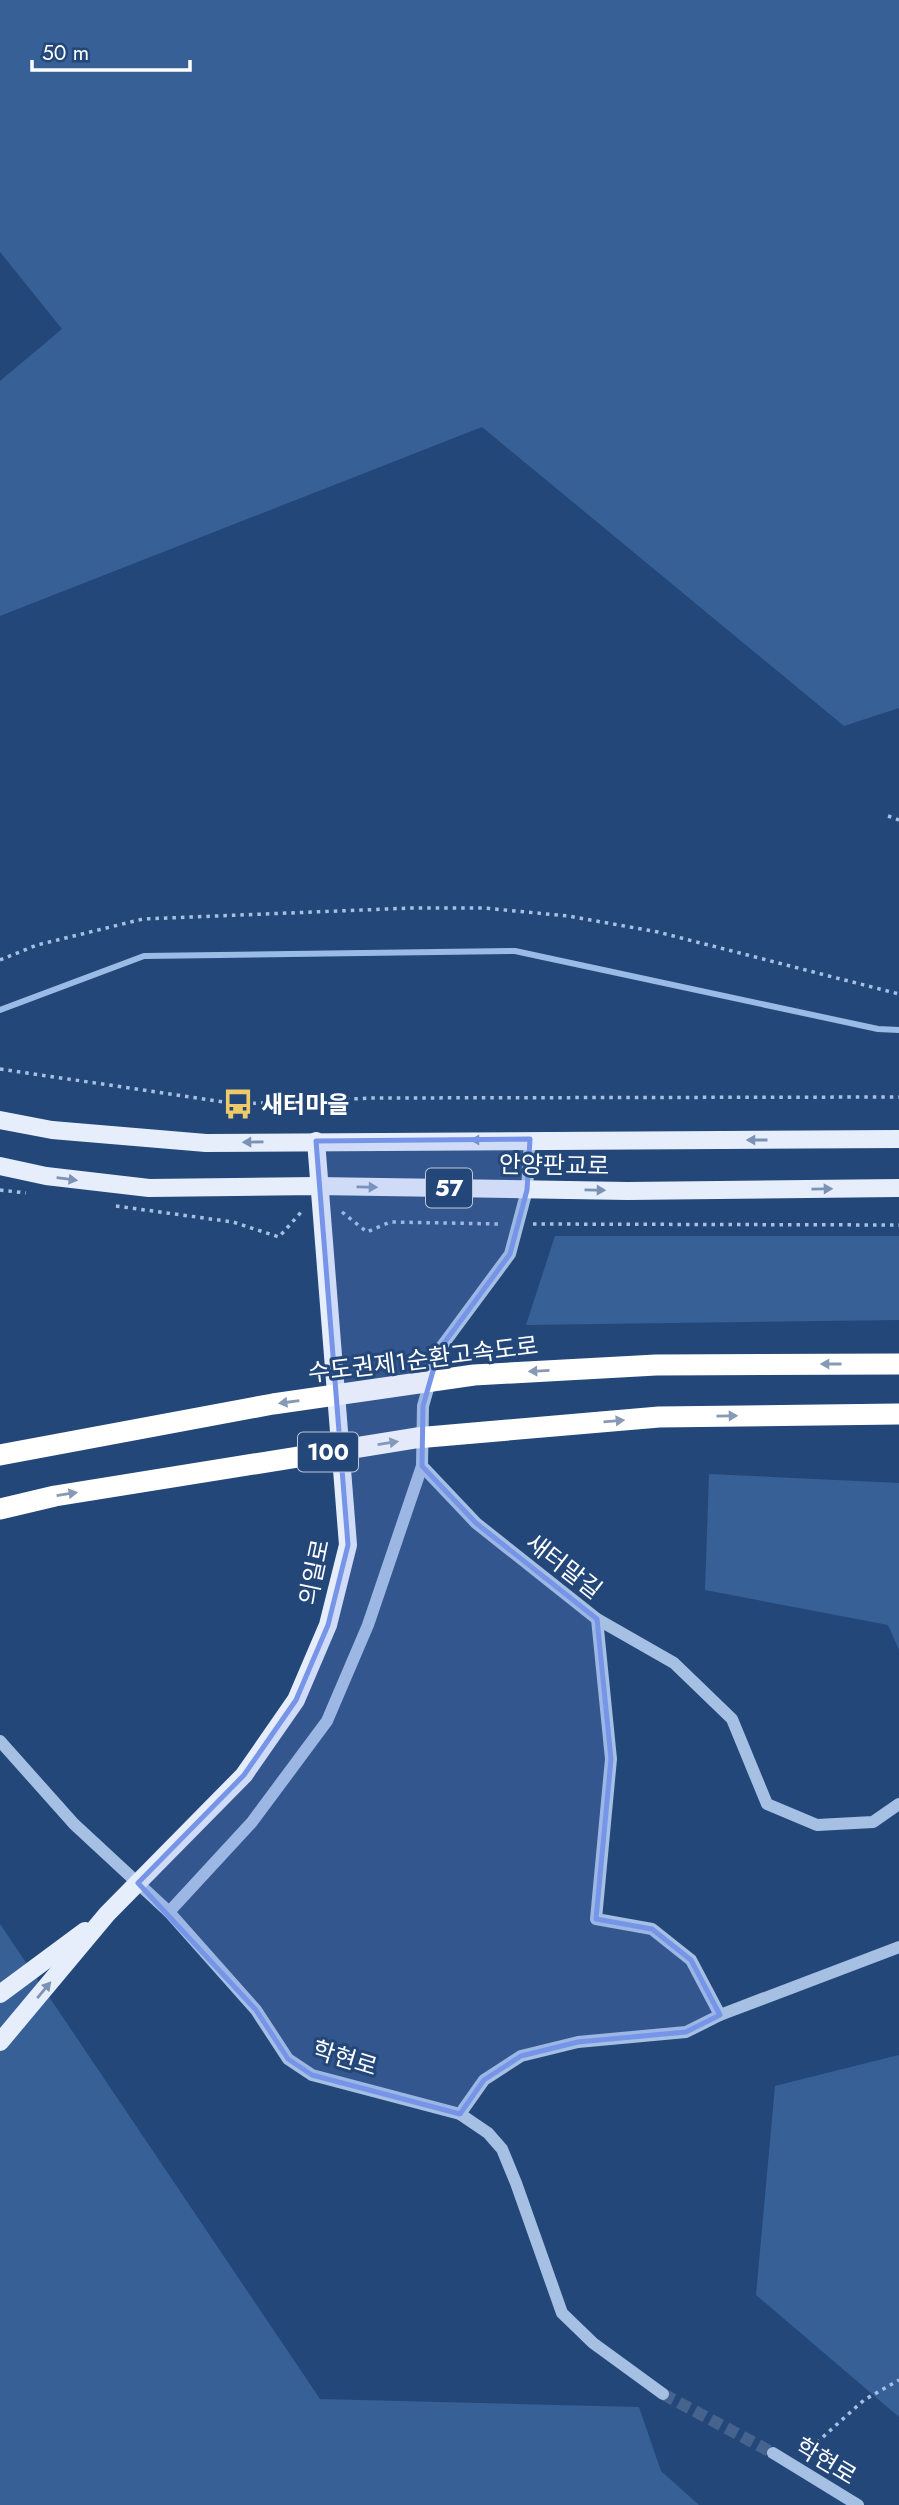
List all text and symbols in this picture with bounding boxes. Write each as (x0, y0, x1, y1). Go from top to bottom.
scale bar (32, 28, 189, 72)
text: 50 m (42, 38, 89, 68)
bus stop icon: 새터마을 (221, 1087, 255, 1121)
place label: 새터마을 (261, 1087, 349, 1122)
one-way arrow (470, 1134, 492, 1146)
one-way arrow (746, 1134, 768, 1146)
one-way arrow (242, 1136, 264, 1148)
street label: 안양판교로 (498, 1147, 610, 1183)
road number: 57 (426, 1168, 472, 1208)
one-way arrow (56, 1174, 78, 1185)
one-way arrow (356, 1181, 378, 1192)
one-way arrow (811, 1183, 833, 1195)
one-way arrow (584, 1185, 606, 1196)
street label: 수도권제1순환고속도로 (306, 1328, 540, 1390)
one-way arrow (820, 1358, 842, 1370)
one-way arrow (528, 1366, 550, 1377)
one-way arrow (278, 1397, 300, 1408)
one-way arrow (716, 1410, 738, 1422)
one-way arrow (603, 1415, 625, 1426)
road number: 100 (298, 1432, 358, 1471)
one-way arrow (377, 1437, 399, 1448)
one-way arrow (56, 1488, 78, 1499)
street label: 새터말길 (518, 1525, 610, 1607)
street label: 의일로 (290, 1536, 338, 1608)
one-way arrow (36, 1982, 51, 1999)
street label: 학현로 (308, 2032, 382, 2084)
street label: 학현로 (789, 2429, 863, 2493)

